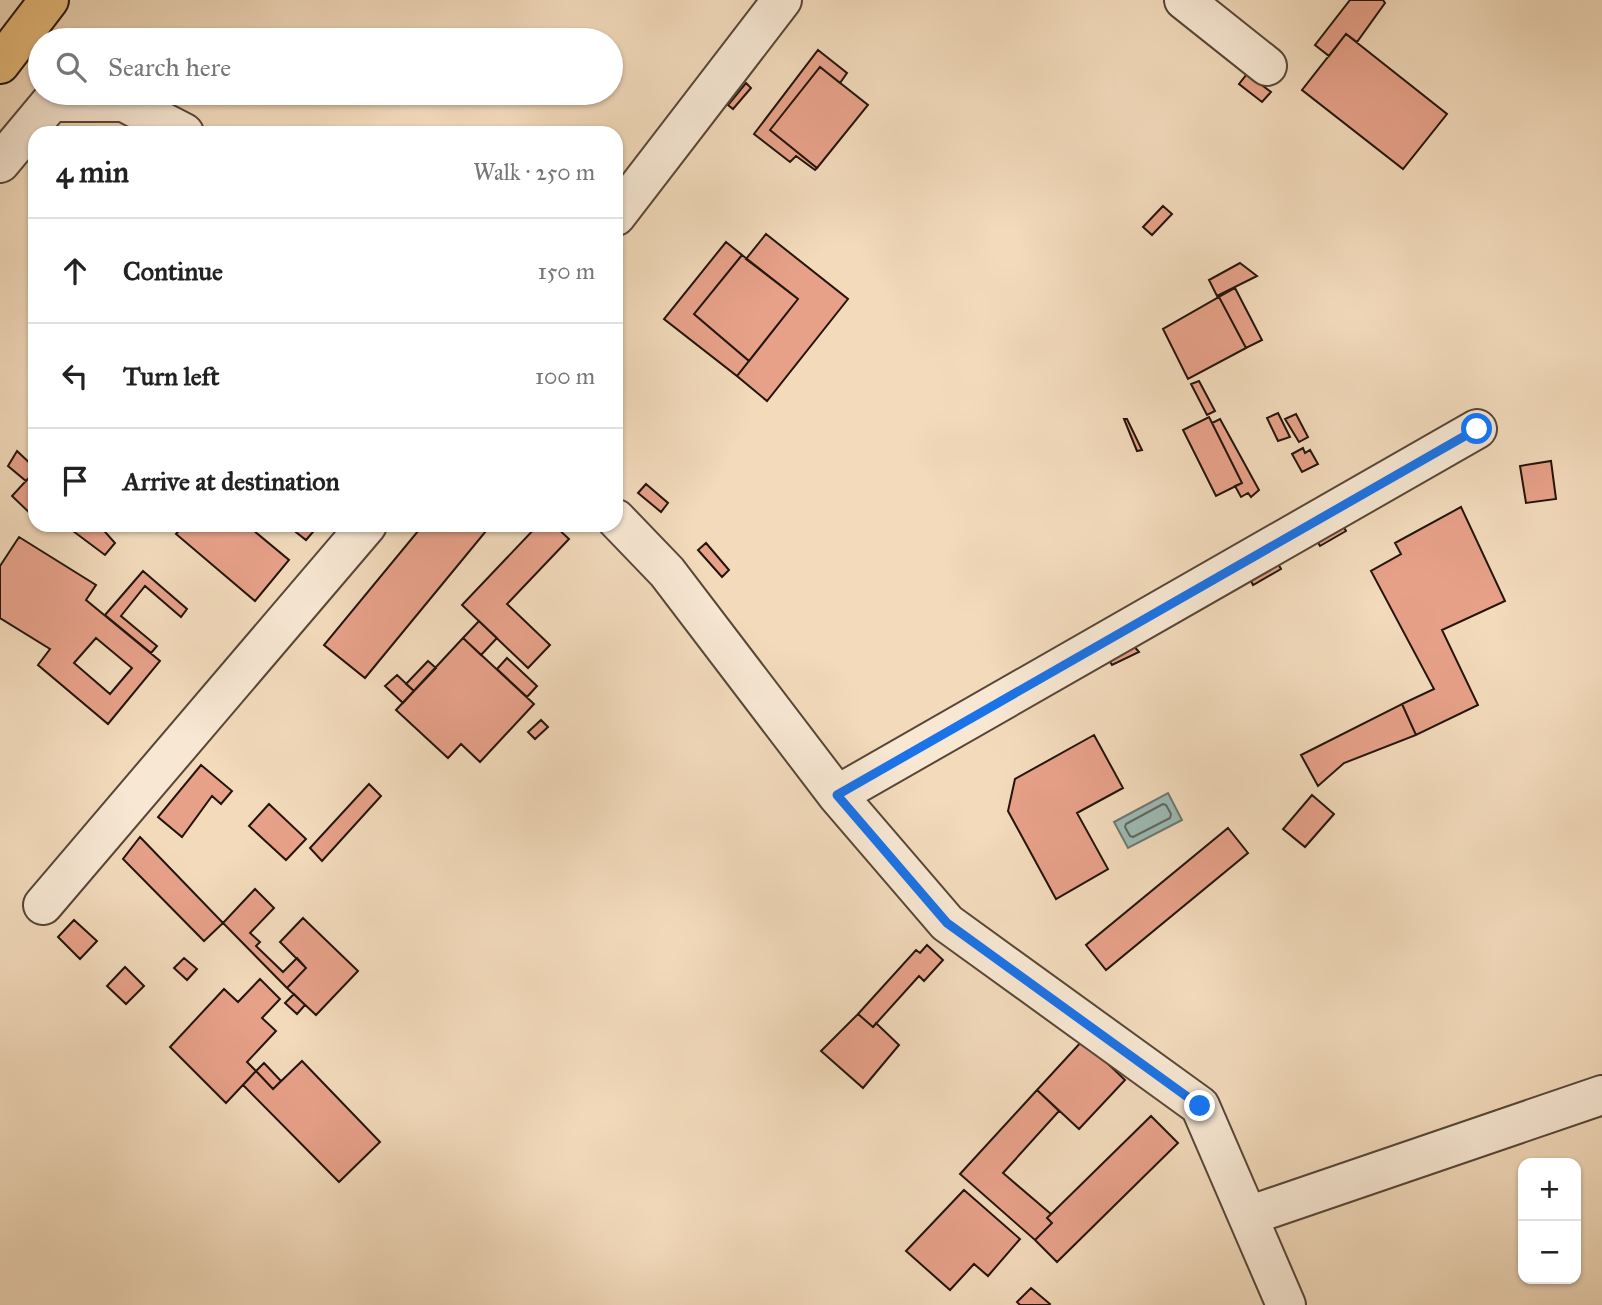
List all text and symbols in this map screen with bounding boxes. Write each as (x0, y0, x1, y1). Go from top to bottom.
search box (28, 28, 623, 105)
icon: search (52, 48, 90, 86)
text: Search here (108, 51, 231, 83)
text: 4 min (56, 154, 129, 190)
text: Walk · 250 m (473, 158, 595, 186)
icon: ahead (56, 252, 94, 290)
text: Continue (123, 255, 223, 287)
text: 150 m (538, 257, 595, 285)
icon: left (56, 357, 94, 395)
text: Turn left (123, 360, 219, 392)
text: 100 m (535, 362, 595, 390)
route start (1461, 413, 1492, 444)
icon: arrive (56, 462, 94, 500)
text: Arrive at destination (123, 465, 340, 497)
route end (1184, 1090, 1215, 1121)
map controls (1518, 1158, 1581, 1284)
button: + (1518, 1158, 1581, 1221)
button: − (1518, 1221, 1581, 1284)

